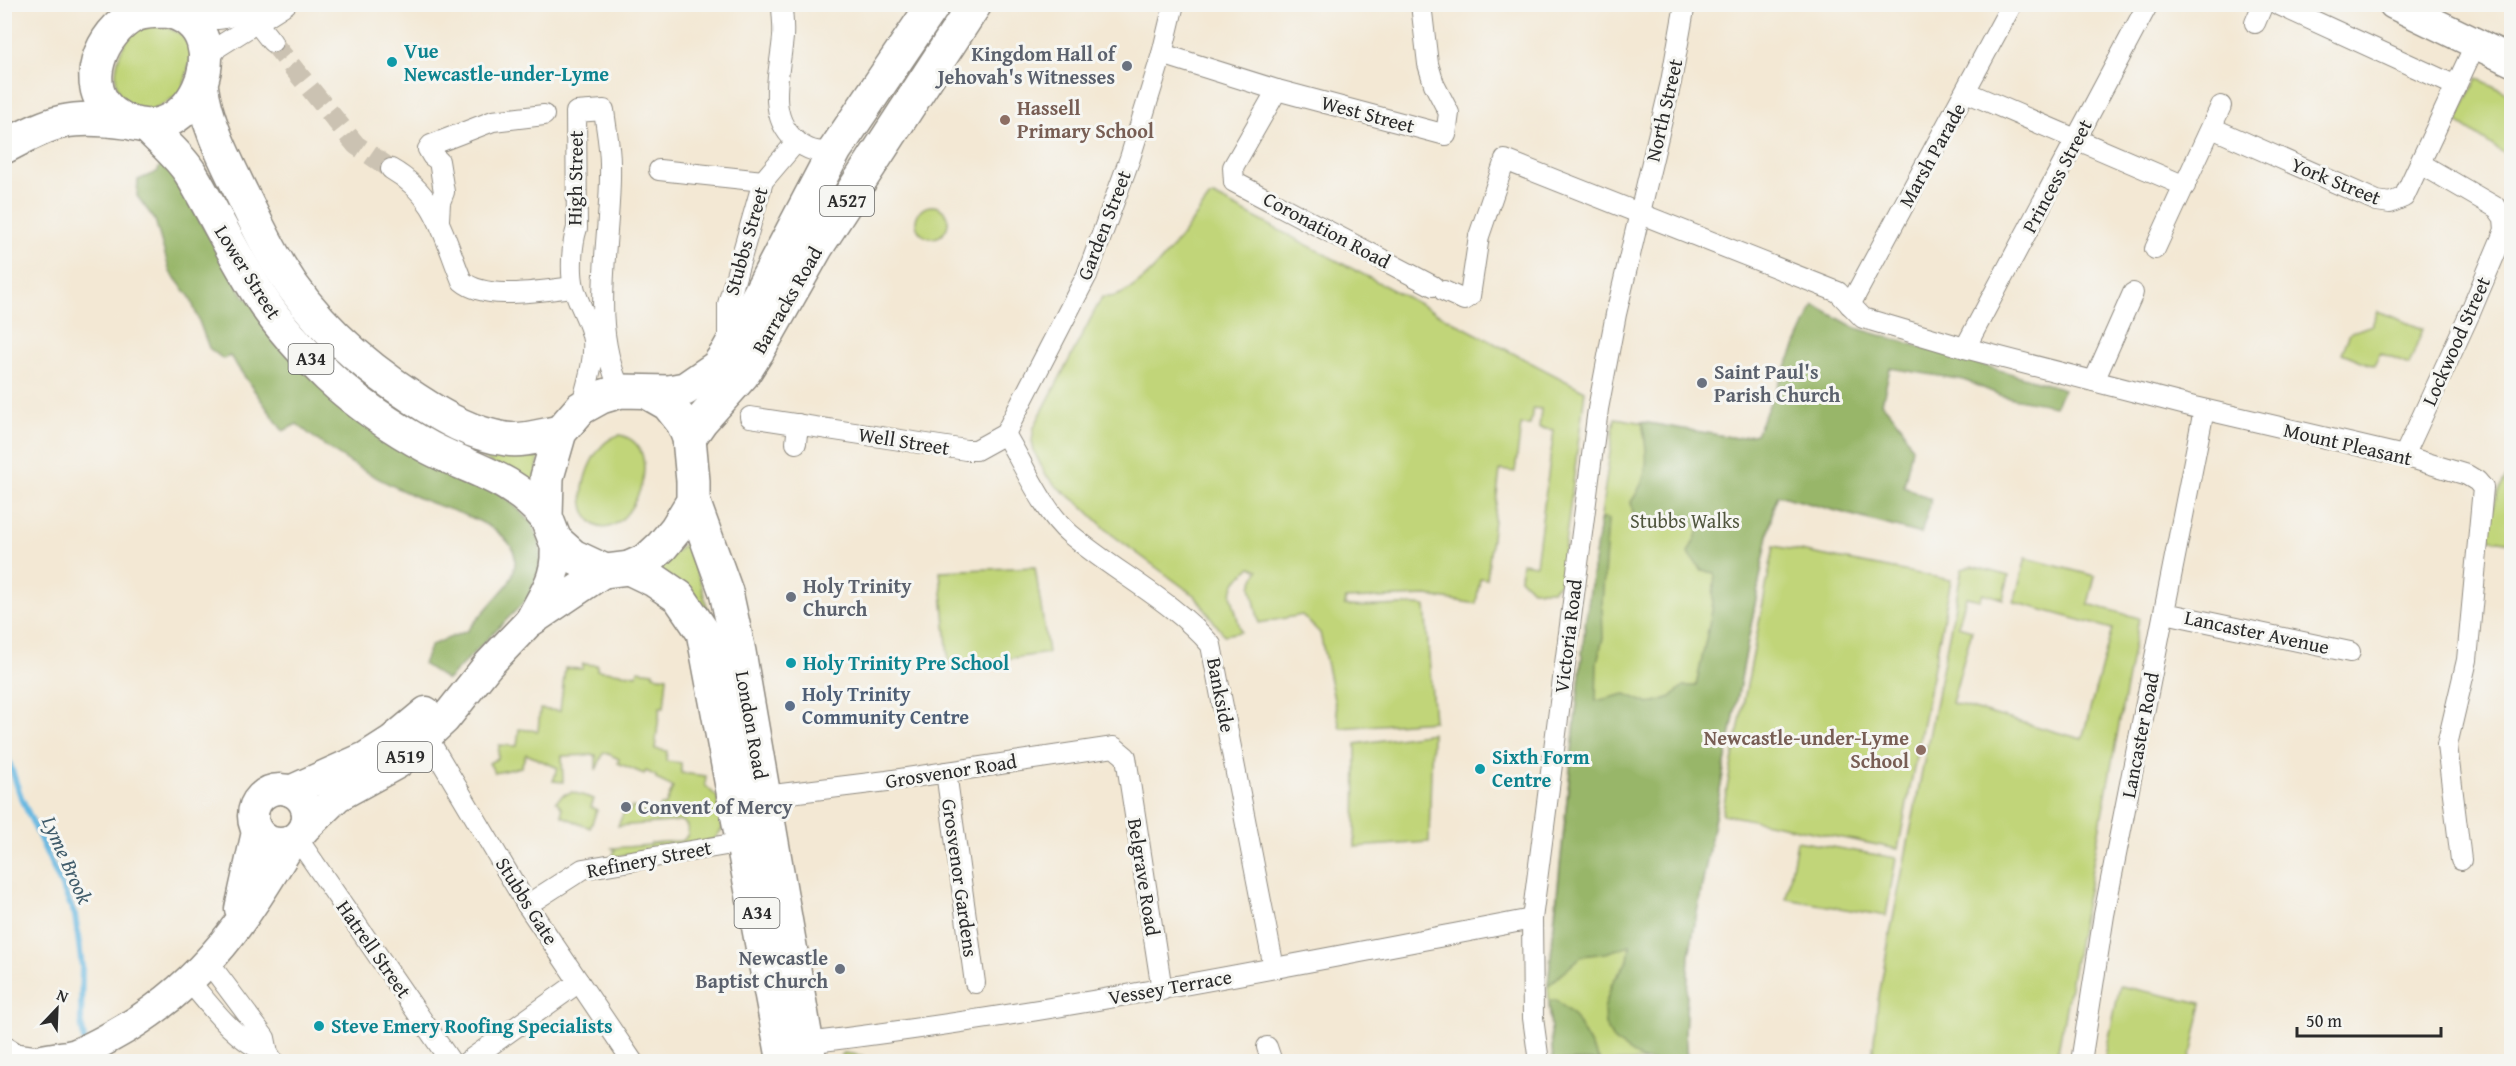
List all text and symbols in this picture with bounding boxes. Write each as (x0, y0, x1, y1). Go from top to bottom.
place label: Vue Newcastle-under-Lyme (404, 36, 609, 88)
place label: Kingdom Hall of Jehovah's Witnesses (935, 39, 1117, 91)
marker: Vue Newcastle-under-Lyme (385, 55, 399, 69)
street label: North Street (1638, 56, 1689, 164)
marker: Kingdom Hall of Jehovah's Witnesses (1120, 59, 1134, 73)
street label: West Street (1318, 87, 1418, 140)
place label: Hassell Primary School (1017, 93, 1154, 145)
street label: Marsh Parade (1891, 97, 1972, 212)
marker: Hassell Primary School (998, 113, 1012, 127)
street label: Princess Street (2014, 114, 2099, 238)
street label: High Street (559, 130, 590, 226)
street label: York Street (2287, 149, 2385, 212)
street label: Garden Street (1069, 166, 1138, 284)
street label: Stubbs Street (716, 183, 775, 298)
street label: Coronation Road (1259, 184, 1396, 275)
road number: A527 (820, 186, 874, 216)
street label: Lower Street (208, 219, 289, 324)
street label: Barracks Road (744, 241, 829, 359)
street label: Lockwood Street (2414, 272, 2497, 410)
road number: A34 (288, 344, 334, 374)
place label: Saint Paul's Parish Church (1714, 357, 1841, 409)
marker: Saint Paul's Parish Church (1695, 376, 1709, 390)
street label: Mount Pleasant (2281, 415, 2415, 472)
street label: Well Street (856, 419, 952, 462)
park label: Stubbs Walks (1630, 506, 1740, 535)
place label: Holy Trinity Church (803, 571, 912, 623)
street label: Victoria Road (1546, 577, 1589, 694)
marker: Holy Trinity Church (784, 590, 798, 604)
street label: Lancaster Avenue (2182, 602, 2332, 661)
place label: Holy Trinity Pre School (803, 648, 1009, 677)
street label: Bankside (1200, 655, 1243, 735)
marker: Holy Trinity Pre School (784, 656, 798, 670)
street label: London Road (729, 668, 776, 782)
street label: Lancaster Road (2113, 669, 2166, 800)
place label: Holy Trinity Community Centre (802, 679, 969, 731)
marker: Holy Trinity Community Centre (783, 699, 797, 713)
place label: Newcastle-under-Lyme School (1704, 723, 1909, 775)
road number: A519 (378, 742, 432, 772)
place label: Sixth Form Centre (1492, 742, 1590, 794)
marker: Newcastle-under-Lyme School (1914, 743, 1928, 757)
street label: Grosvenor Road (883, 746, 1019, 795)
marker: Sixth Form Centre (1473, 762, 1487, 776)
place label: Convent of Mercy (638, 792, 793, 821)
street label: Grosvenor Gardens (935, 797, 986, 959)
marker: Convent of Mercy (619, 800, 633, 814)
water label: Lyme Brook (34, 810, 101, 909)
street label: Belgrave Road (1121, 816, 1168, 938)
street label: Refinery Street (584, 832, 714, 885)
street label: Stubbs Gate (489, 851, 566, 950)
street label: Hatrell Street (330, 894, 419, 1003)
road number: A34 (734, 898, 780, 928)
place label: Newcastle Baptist Church (695, 943, 828, 995)
street label: Vessey Terrace (1106, 961, 1234, 1012)
marker: Newcastle Baptist Church (833, 962, 847, 976)
north arrow (27, 979, 87, 1039)
text: N (53, 982, 73, 1008)
scale bar (2297, 1000, 2441, 1038)
text: 50 m (2306, 1007, 2342, 1034)
place label: Steve Emery Roofing Specialists (331, 1011, 613, 1040)
marker: Steve Emery Roofing Specialists (312, 1019, 326, 1033)

